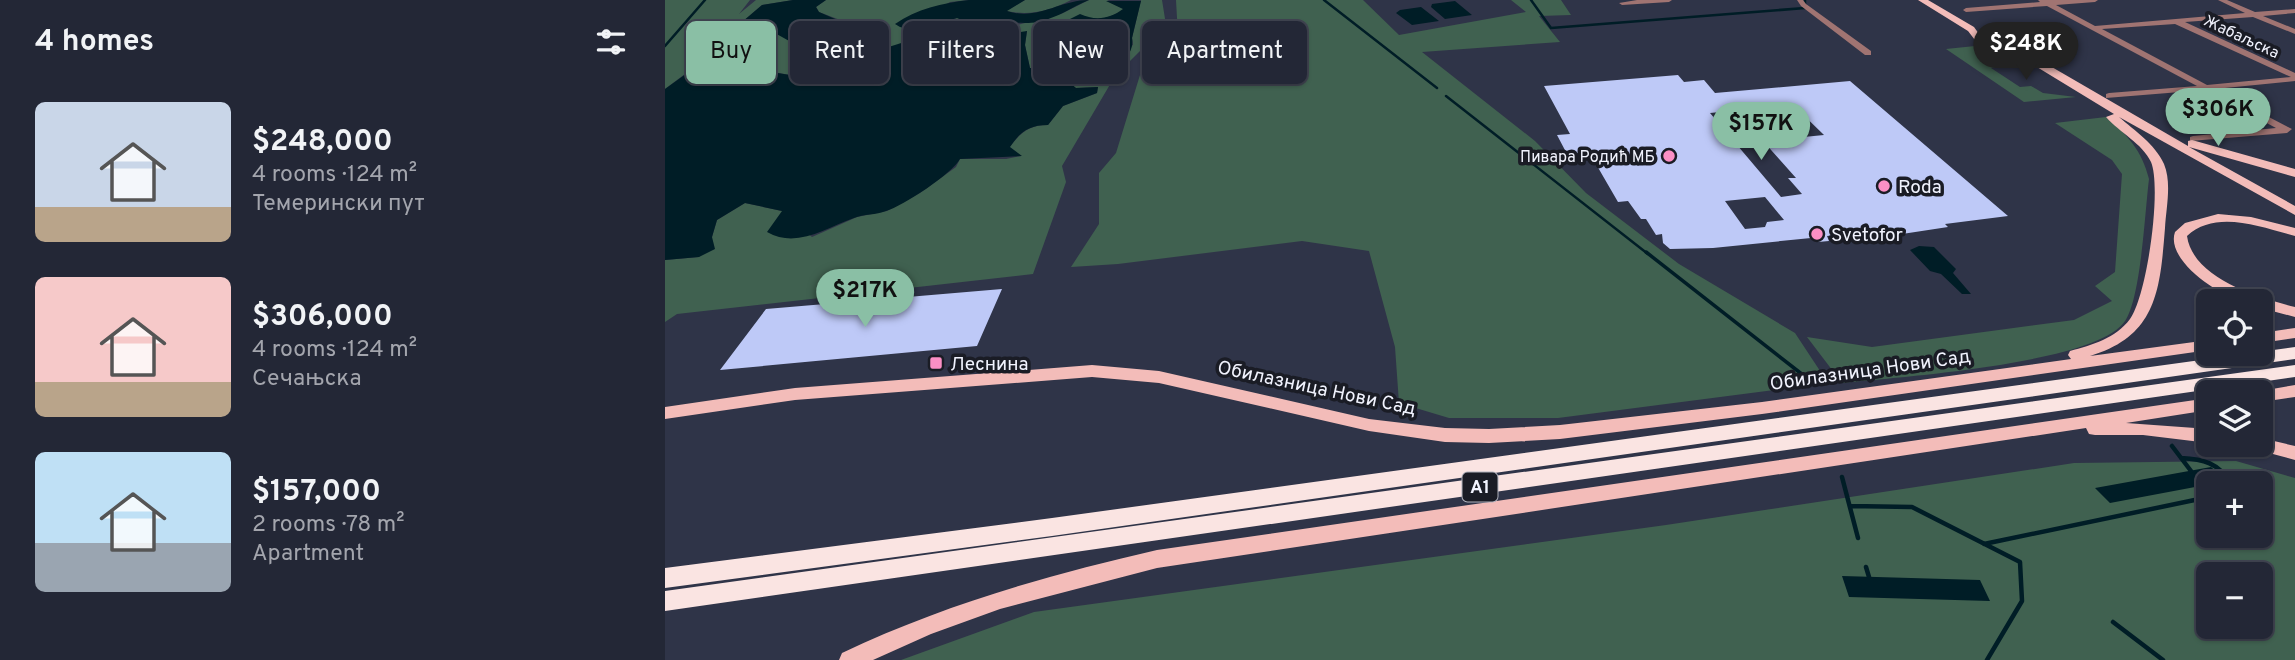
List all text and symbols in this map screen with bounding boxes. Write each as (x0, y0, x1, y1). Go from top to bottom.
street label: Жабаљска (2200, 12, 2282, 64)
chip: Buy (686, 21, 776, 84)
chip: Rent (790, 21, 889, 84)
chip: Filters (903, 21, 1019, 84)
chip: New (1033, 21, 1128, 84)
chip: Apartment (1142, 21, 1307, 84)
pin: $248K (1977, 22, 2075, 82)
icon: filters (592, 23, 630, 61)
text: 4 homes (35, 24, 154, 61)
text: $248K (1989, 30, 2063, 59)
pin: $306K (2169, 88, 2267, 148)
text: $306K (2182, 96, 2254, 125)
pin: $157K (1712, 102, 1810, 162)
text: $157K (1728, 110, 1794, 139)
text: $248,000 (252, 124, 393, 161)
icon: home (91, 130, 175, 214)
place label: Пивара Родић МБ (1520, 148, 1655, 168)
marker: Пивара Родић МБ (1661, 148, 1677, 164)
text: 4 rooms · 124 m² (252, 161, 417, 190)
place label: Roda (1898, 176, 1942, 200)
marker: Roda (1876, 178, 1892, 194)
text: Темерински пут (252, 190, 425, 219)
place label: Svetofor (1831, 224, 1903, 248)
marker: Svetofor (1809, 226, 1825, 242)
pin: $217K (816, 270, 914, 329)
text: $217K (832, 277, 898, 306)
map controls (2196, 289, 2273, 639)
button: locate (2196, 289, 2273, 366)
text: $306,000 (252, 299, 393, 336)
icon: home (91, 305, 175, 389)
text: 4 rooms · 124 m² (252, 336, 417, 365)
street label: Обилазница Нови Сад (1768, 345, 1972, 397)
place label: Леснина (950, 353, 1029, 377)
marker: Леснина (928, 355, 944, 371)
street label: Обилазница Нови Сад (1215, 356, 1418, 422)
text: Сечањска (252, 365, 362, 394)
button: layers (2196, 380, 2273, 457)
button: + (2196, 471, 2273, 548)
road number: A1 (1463, 472, 1497, 502)
text: $157,000 (252, 474, 381, 511)
icon: home (91, 480, 175, 564)
text: 2 rooms · 78 m² (252, 511, 405, 540)
text: Apartment (252, 540, 364, 569)
button: − (2196, 562, 2273, 639)

